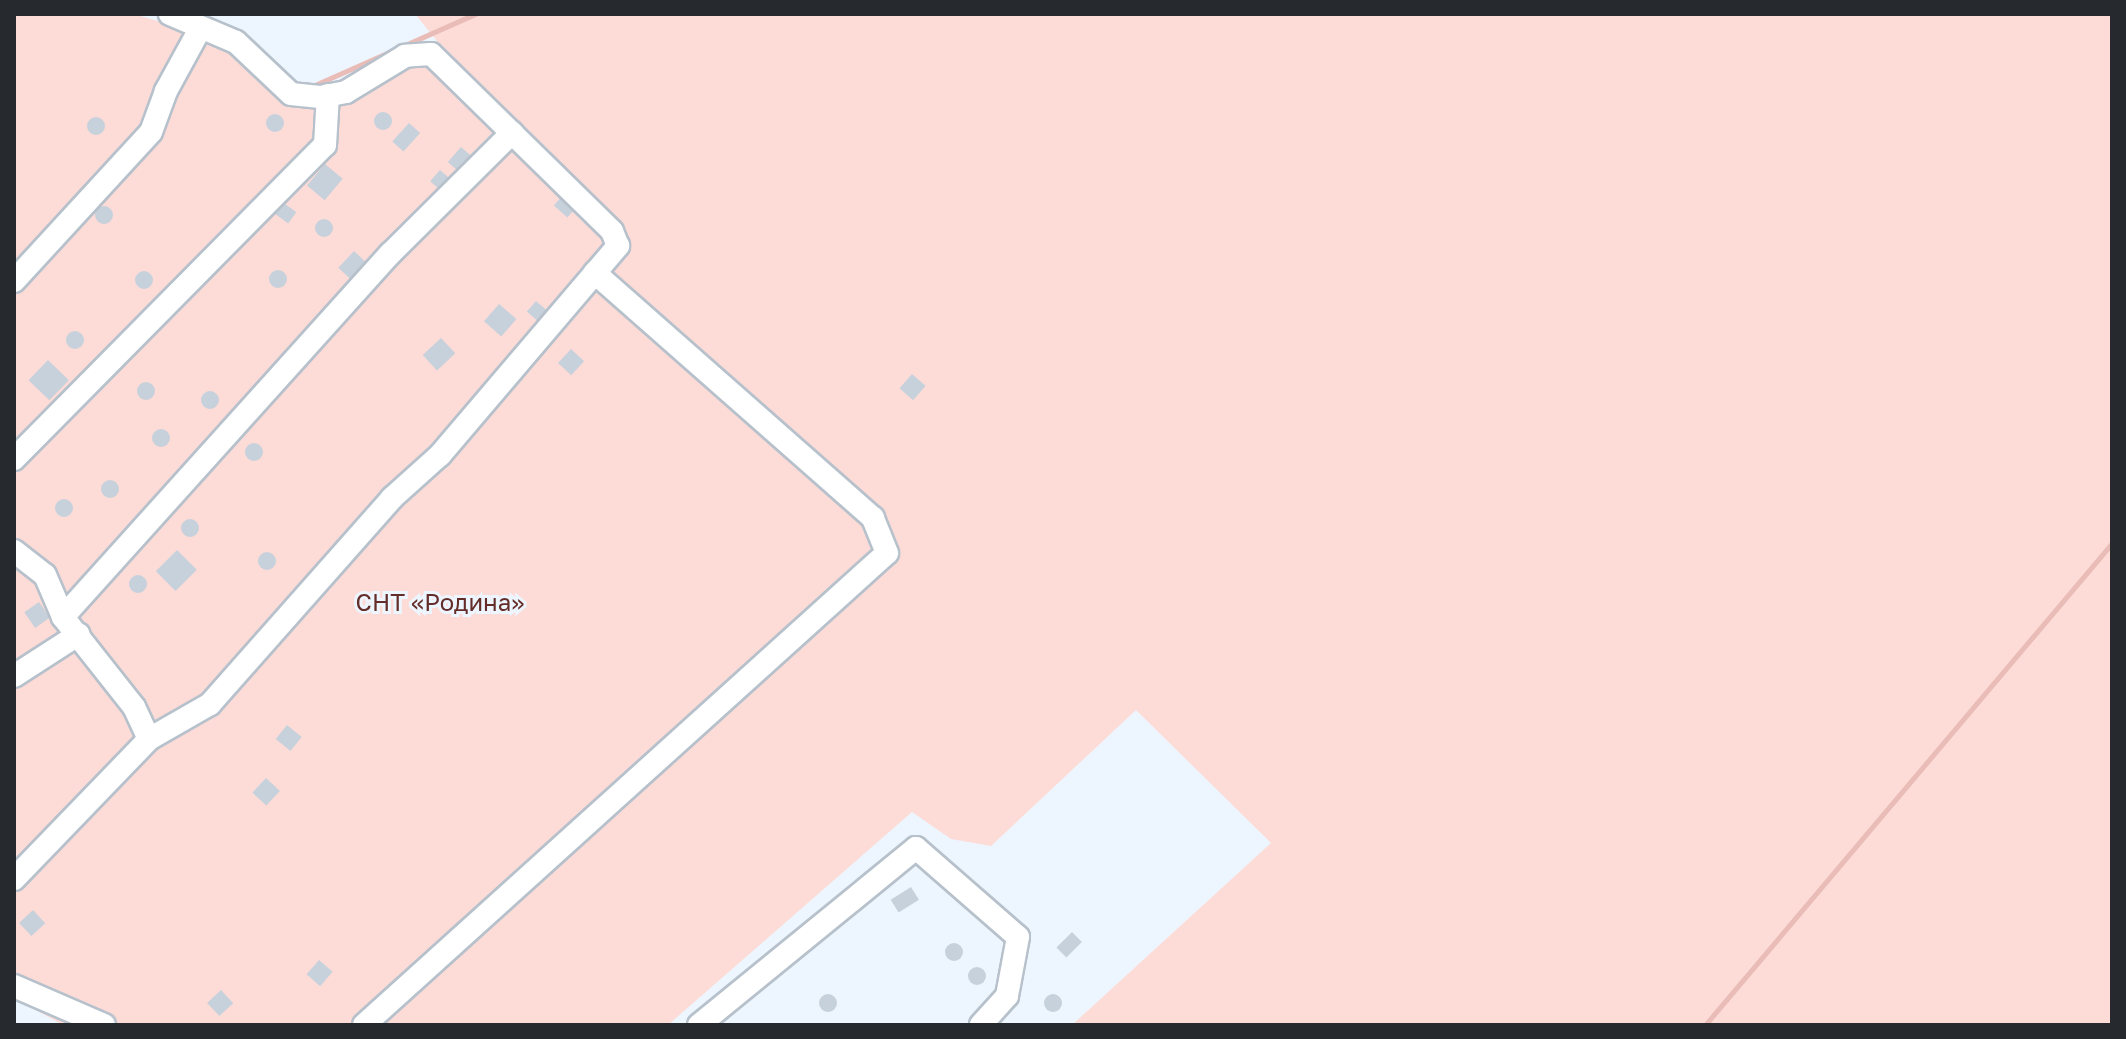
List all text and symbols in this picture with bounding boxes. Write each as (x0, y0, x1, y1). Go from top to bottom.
park label: СНТ «Родина» (356, 588, 524, 616)

